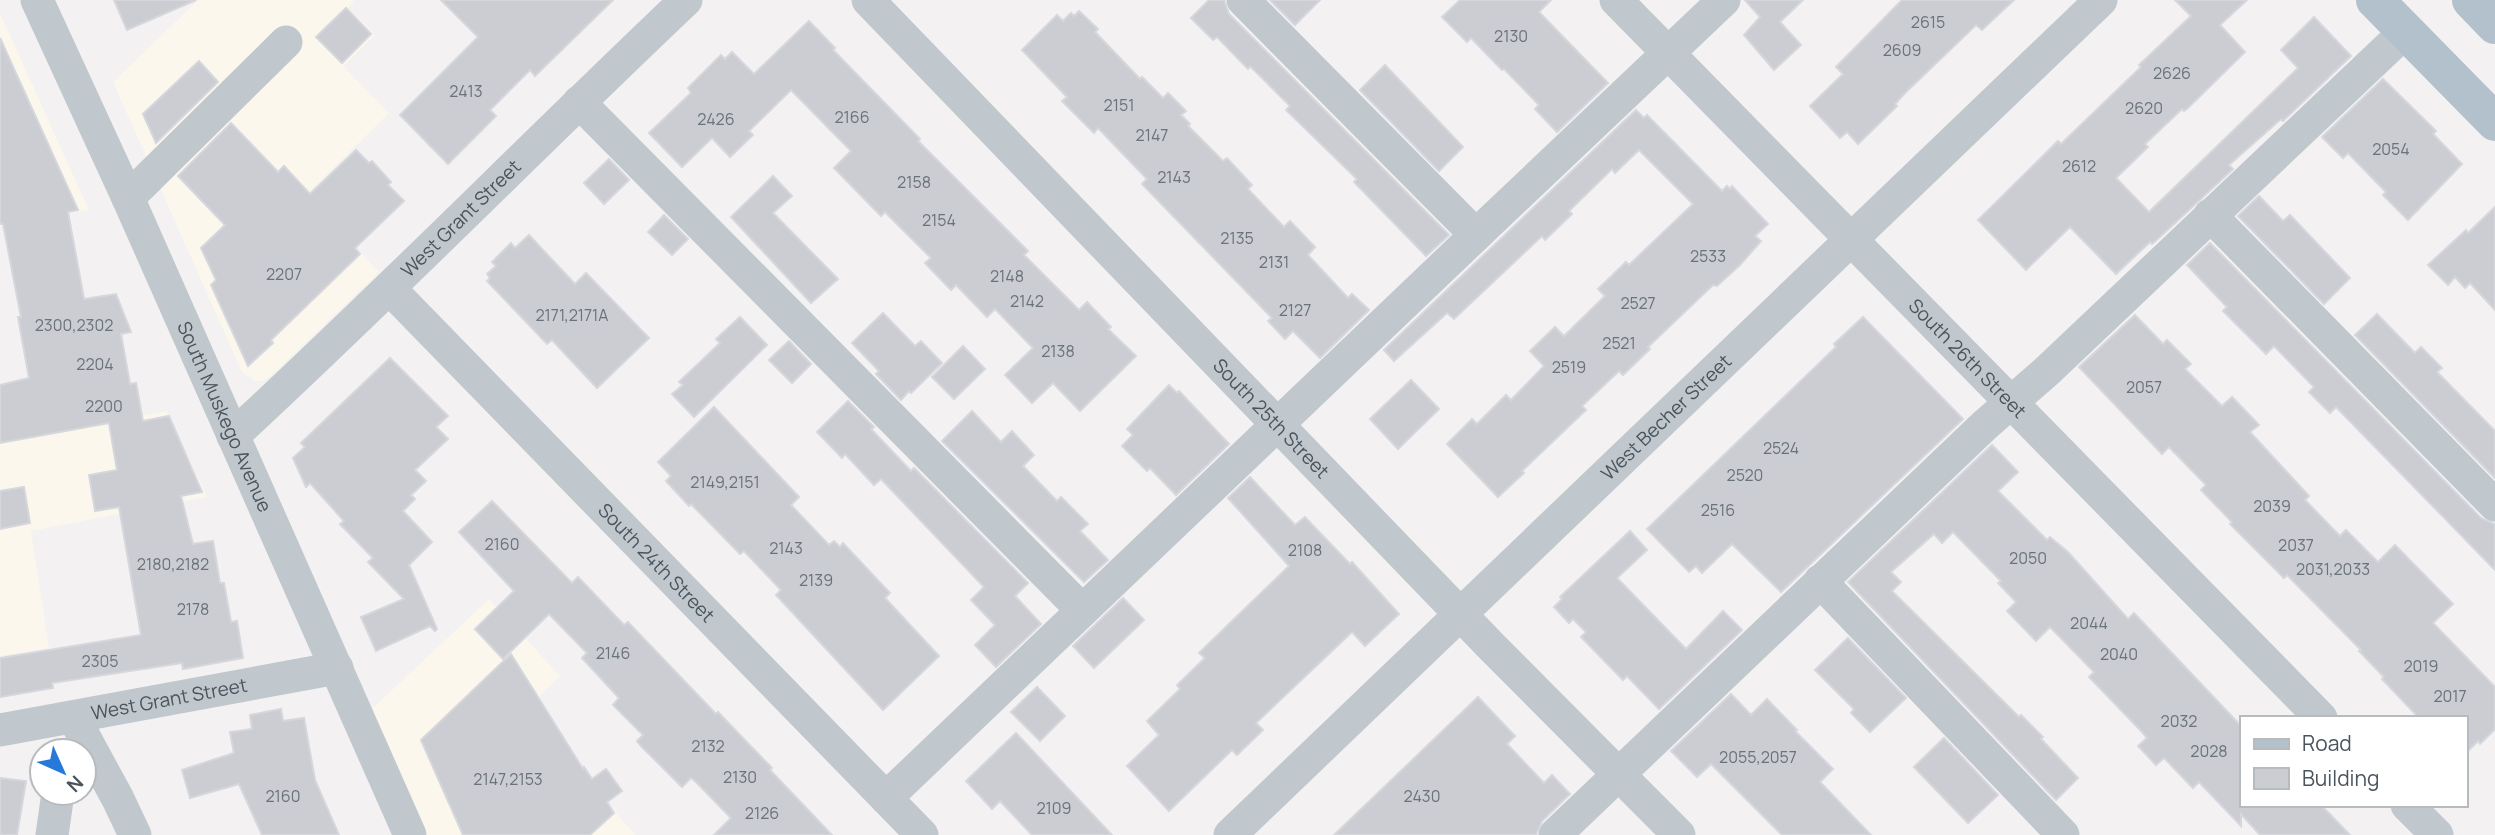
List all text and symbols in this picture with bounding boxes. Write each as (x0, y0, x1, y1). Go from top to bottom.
house number: 2615 (1911, 11, 1945, 33)
house number: 2130 (1494, 25, 1528, 47)
house number: 2609 (1883, 39, 1921, 61)
house number: 2626 (2153, 62, 2191, 84)
house number: 2413 (449, 80, 483, 102)
house number: 2151 (1104, 94, 1134, 116)
house number: 2620 (2125, 97, 2163, 119)
house number: 2166 (834, 106, 870, 128)
house number: 2426 (697, 108, 735, 130)
house number: 2147 (1136, 124, 1168, 146)
house number: 2054 (2372, 138, 2410, 160)
street label: West Grant Street (395, 154, 526, 283)
house number: 2612 (2062, 155, 2096, 177)
house number: 2143 (1157, 166, 1191, 188)
house number: 2158 (897, 171, 931, 193)
house number: 2154 (922, 209, 956, 231)
house number: 2135 (1220, 227, 1254, 249)
house number: 2533 (1690, 245, 1726, 267)
house number: 2131 (1259, 251, 1289, 273)
house number: 2207 (266, 263, 302, 285)
house number: 2148 (990, 265, 1024, 287)
house number: 2142 (1010, 290, 1044, 312)
house number: 2527 (1620, 292, 1656, 314)
street label: South 26th Street (1903, 293, 2032, 424)
house number: 2127 (1279, 299, 1311, 321)
house number: 2171,2171A (535, 304, 609, 326)
house number: 2300,2302 (35, 314, 113, 336)
street label: South Muskego Avenue (171, 317, 278, 516)
house number: 2521 (1602, 332, 1636, 354)
house number: 2138 (1041, 340, 1075, 362)
street label: West Becher Street (1595, 348, 1737, 486)
house number: 2204 (76, 353, 114, 375)
street label: South 25th Street (1207, 353, 1335, 484)
house number: 2519 (1552, 356, 1586, 378)
house number: 2057 (2126, 376, 2162, 398)
house number: 2200 (85, 395, 123, 417)
house number: 2524 (1763, 437, 1799, 459)
house number: 2520 (1727, 464, 1763, 486)
house number: 2149,2151 (690, 471, 760, 493)
house number: 2039 (2253, 495, 2291, 517)
street label: South 24th Street (592, 497, 721, 628)
house number: 2516 (1701, 499, 1735, 521)
house number: 2160 (484, 533, 520, 555)
house number: 2037 (2278, 534, 2314, 556)
house number: 2143 (769, 537, 803, 559)
house number: 2108 (1288, 539, 1322, 561)
house number: 2050 (2009, 547, 2047, 569)
house number: 2180,2182 (137, 553, 209, 575)
house number: 2031,2033 (2296, 558, 2370, 580)
house number: 2139 (799, 569, 833, 591)
house number: 2178 (177, 598, 209, 620)
house number: 2044 (2070, 612, 2108, 634)
house number: 2146 (596, 642, 630, 664)
house number: 2040 (2100, 643, 2138, 665)
house number: 2305 (82, 650, 118, 672)
house number: 2019 (2403, 655, 2439, 677)
street label: West Grant Street (89, 672, 249, 726)
house number: 2017 (2433, 685, 2467, 707)
house number: 2032 (2161, 710, 2197, 732)
legend (2240, 716, 2467, 807)
text: Road (2302, 729, 2352, 757)
house number: 2132 (691, 735, 725, 757)
north arrow (28, 737, 98, 807)
house number: 2028 (2190, 740, 2228, 762)
house number: 2055,2057 (1719, 746, 1797, 768)
text: Building (2302, 764, 2379, 792)
house number: 2130 (723, 766, 757, 788)
house number: 2147,2153 (473, 768, 543, 790)
text: N (61, 770, 89, 798)
house number: 2160 (265, 785, 301, 807)
house number: 2430 (1404, 785, 1440, 807)
house number: 2109 (1036, 797, 1072, 819)
house number: 2126 (745, 802, 779, 824)

